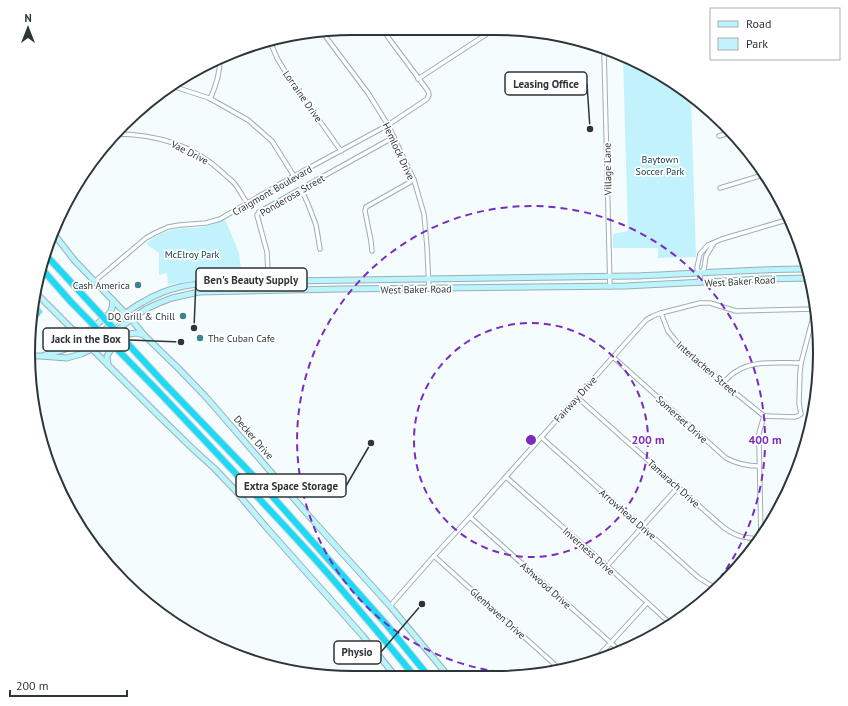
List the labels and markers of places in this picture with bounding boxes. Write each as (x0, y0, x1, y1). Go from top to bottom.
callout: Leasing Office (505, 72, 587, 95)
callout: Ben's Beauty Supply (196, 268, 307, 291)
place label: Cash America (73, 279, 130, 292)
marker: Cash America (133, 280, 143, 290)
place label: DQ Grill & Chill (108, 310, 175, 323)
marker: DQ Grill & Chill (178, 311, 188, 321)
callout: Jack in the Box (43, 328, 129, 351)
place label: The Cuban Cafe (208, 332, 275, 345)
marker: The Cuban Cafe (195, 333, 205, 343)
centre of rings (524, 433, 538, 447)
callout: Extra Space Storage (236, 474, 346, 497)
callout: Physio (334, 641, 381, 664)

